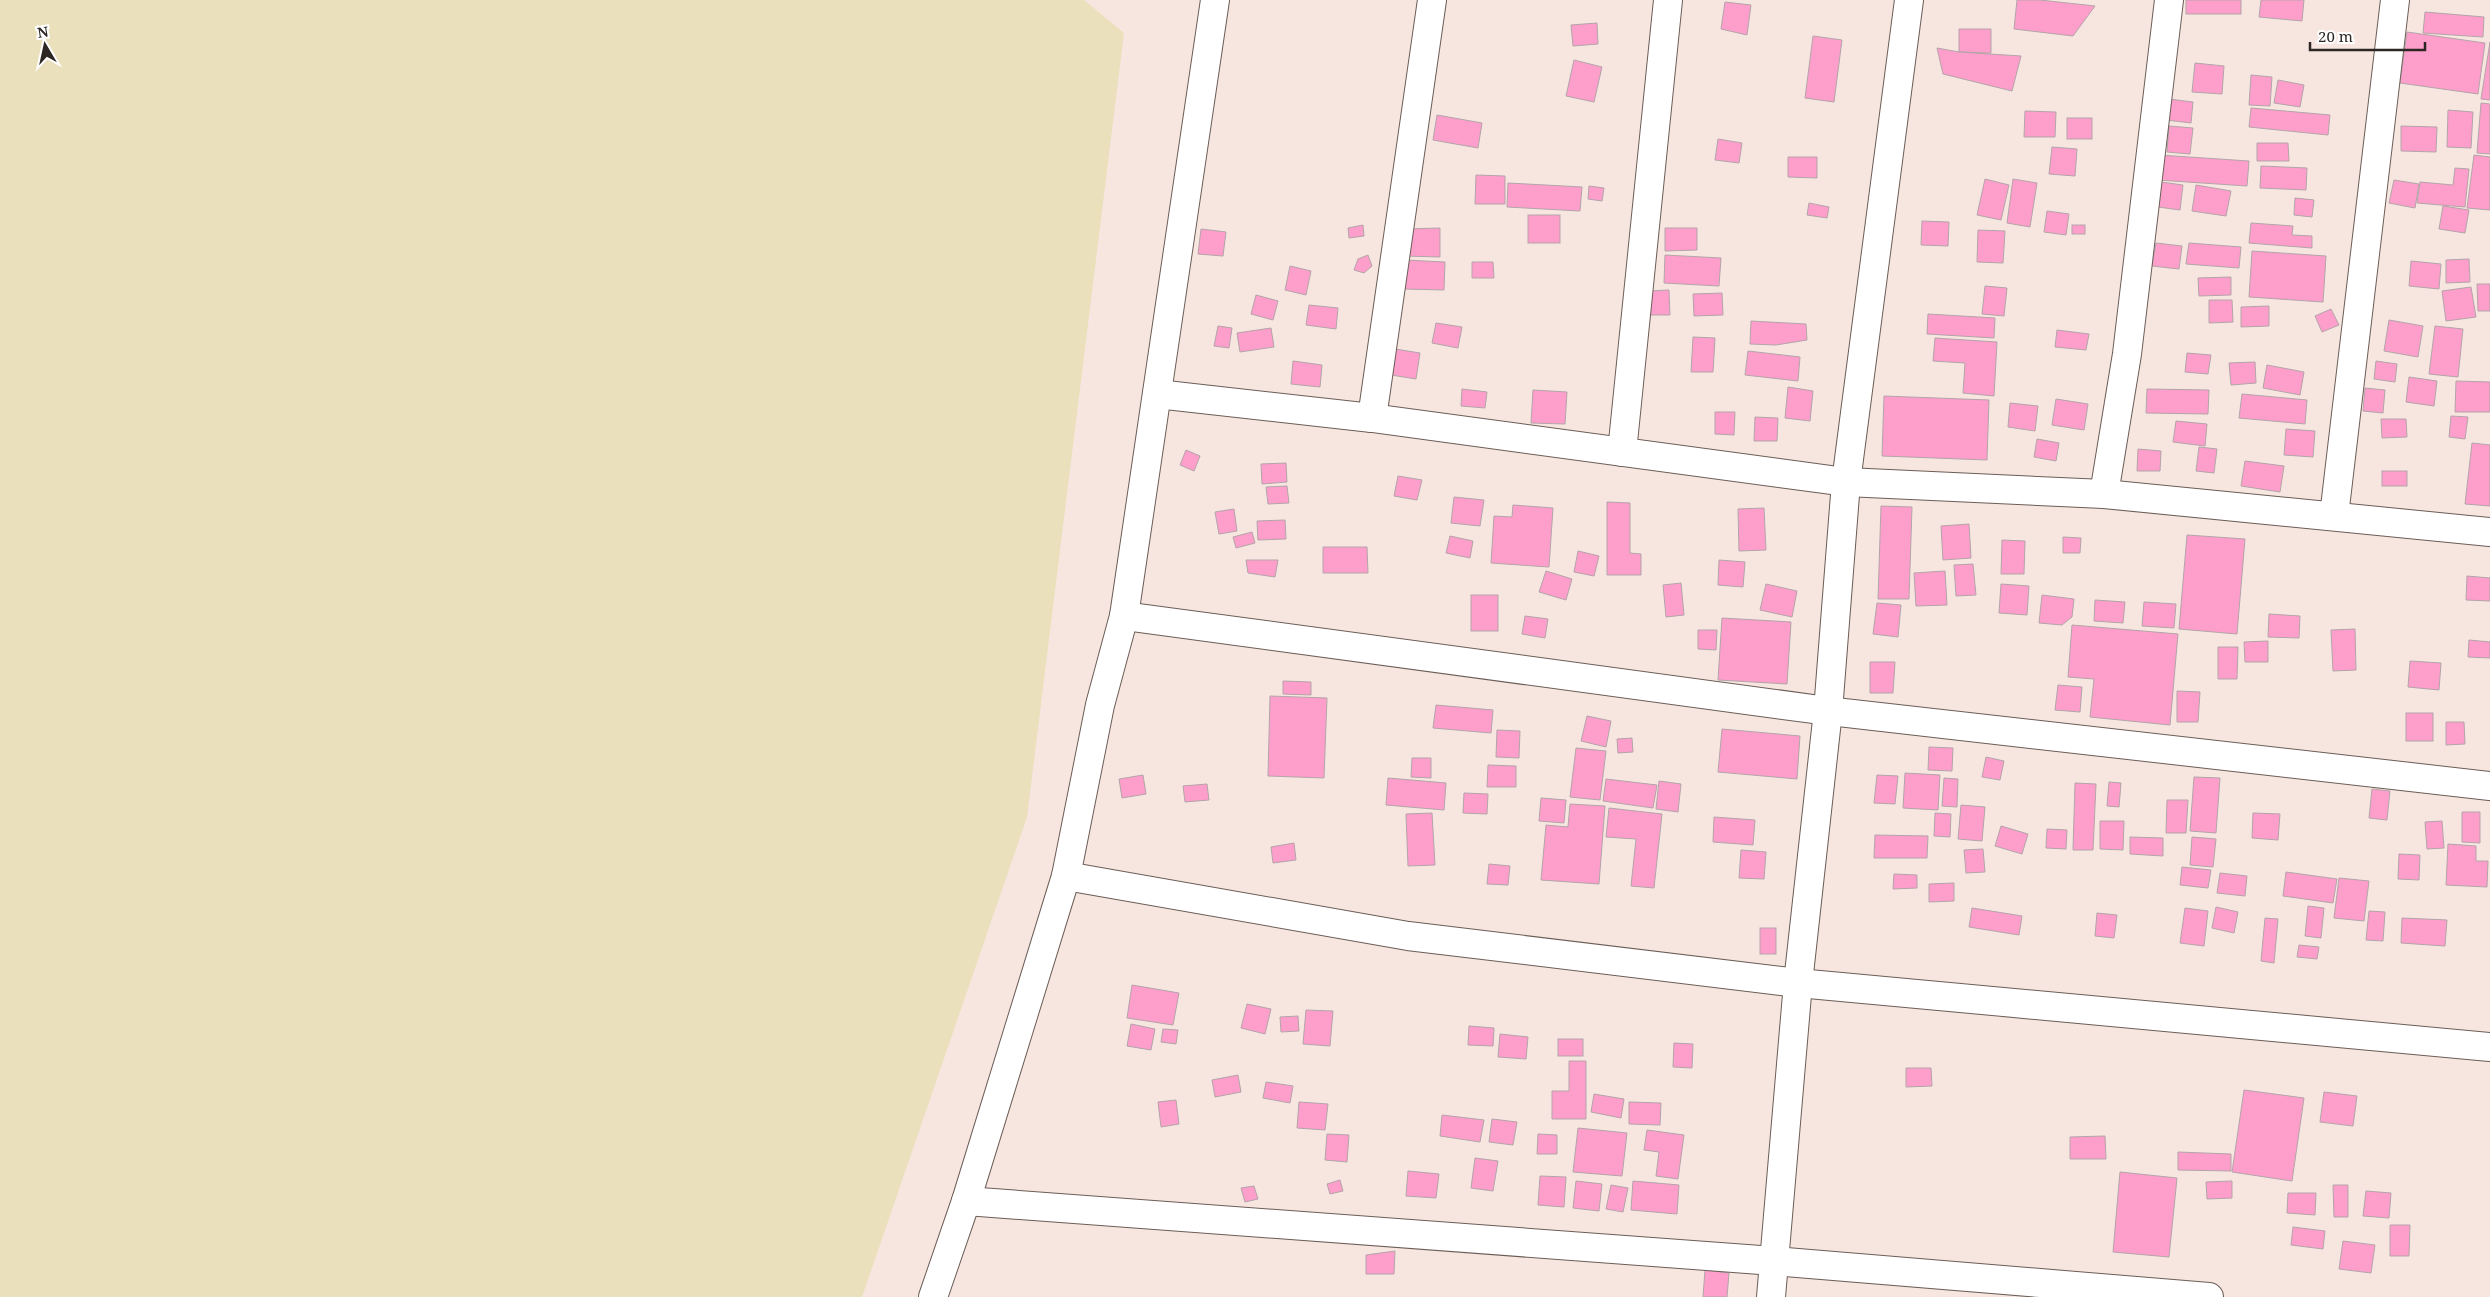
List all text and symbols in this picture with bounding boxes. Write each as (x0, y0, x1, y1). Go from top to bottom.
north arrow (20, 20, 70, 70)
scale bar (2310, 20, 2425, 52)
text: N (36, 21, 50, 42)
text: 20 m (2318, 26, 2353, 46)

